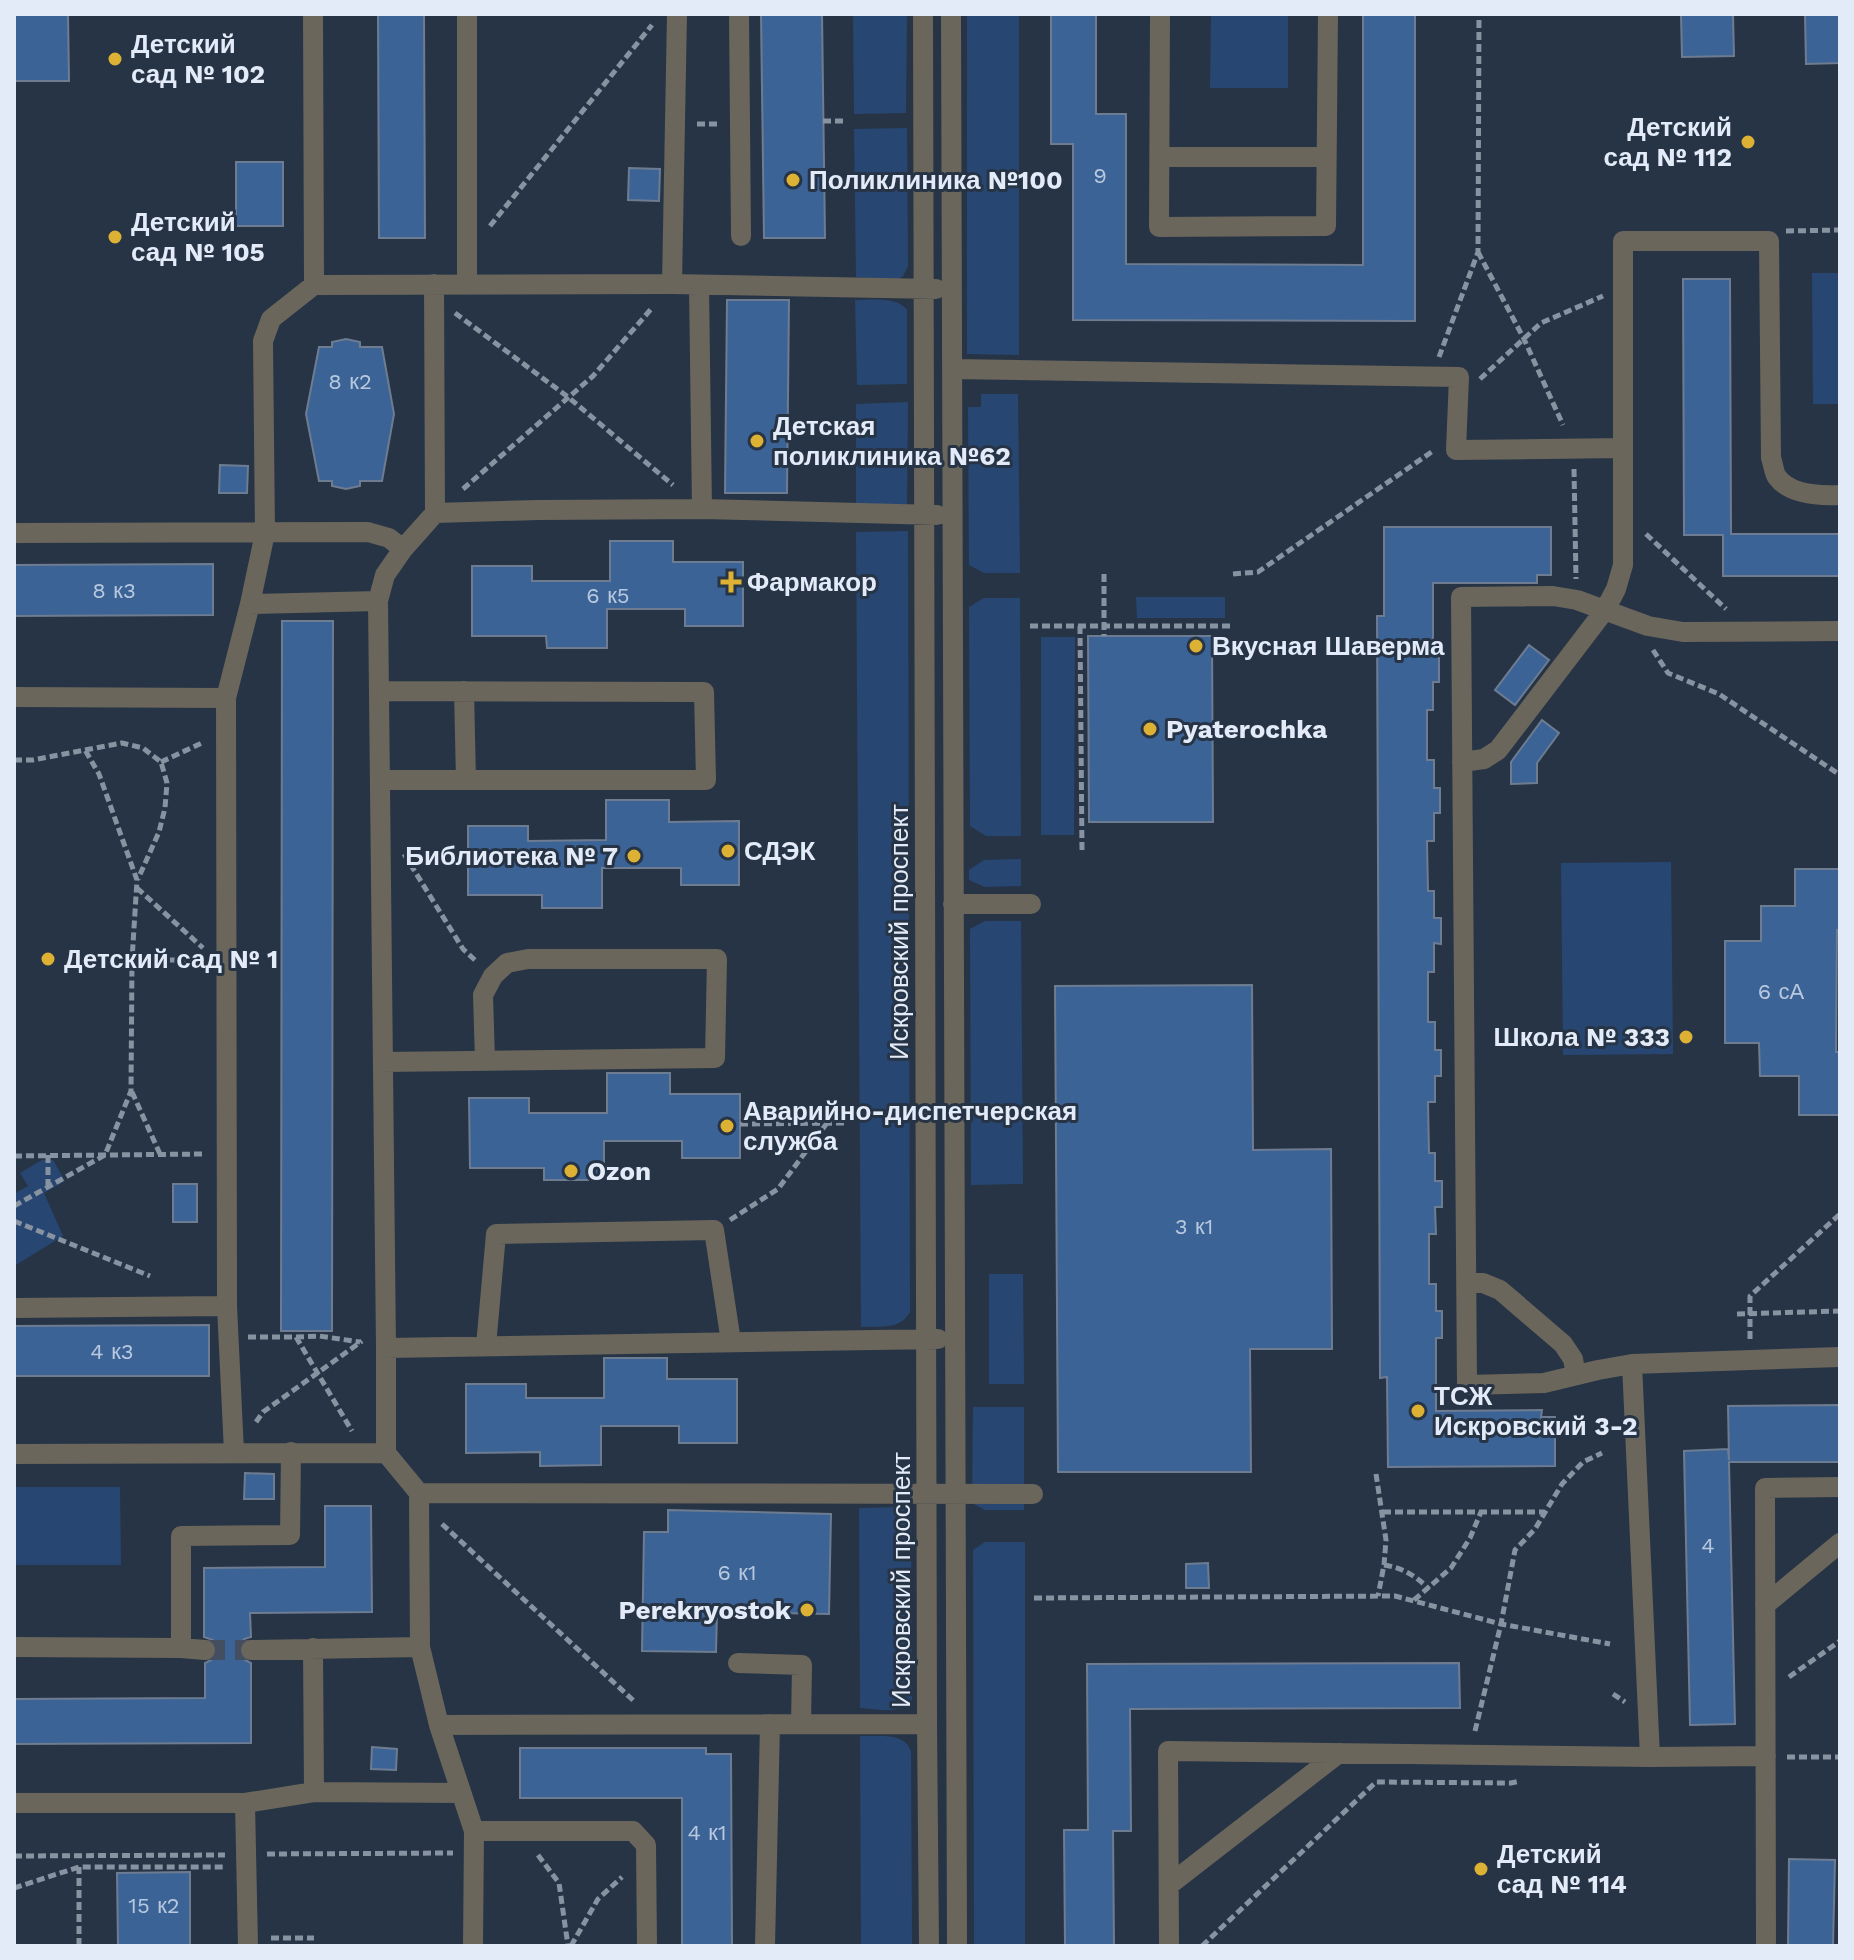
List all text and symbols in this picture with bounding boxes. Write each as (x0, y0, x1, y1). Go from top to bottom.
place label: Детский сад № 102 (131, 29, 265, 89)
marker: Детский сад № 102 (106, 50, 124, 68)
place label: Детский сад № 112 (1603, 112, 1732, 172)
marker: Детский сад № 112 (1739, 133, 1757, 151)
house number: 9 (1093, 163, 1107, 188)
place label: Поликлиника №100 (809, 165, 1063, 195)
marker: Поликлиника №100 (784, 171, 802, 189)
place label: Детский сад № 105 (131, 207, 265, 267)
marker: Детский сад № 105 (106, 228, 124, 246)
house number: 8 к2 (328, 369, 372, 394)
place label: Детская поликлиника №62 (773, 411, 1011, 471)
marker: Детская поликлиника №62 (748, 432, 766, 450)
place label: Фармакор (747, 567, 877, 597)
marker: Фармакор (722, 573, 740, 591)
house number: 8 к3 (92, 578, 136, 603)
house number: 6 к5 (586, 583, 630, 608)
place label: Вкусная Шаверма (1212, 631, 1445, 661)
marker: Вкусная Шаверма (1187, 637, 1205, 655)
place label: Pyaterochka (1166, 714, 1327, 744)
marker: Pyaterochka (1141, 720, 1159, 738)
street label: Искровский проспект (884, 804, 914, 1060)
place label: СДЭК (744, 836, 815, 866)
place label: Библиотека № 7 (405, 841, 618, 871)
marker: СДЭК (719, 842, 737, 860)
marker: Библиотека № 7 (625, 847, 643, 865)
place label: Детский сад № 1 (64, 944, 278, 974)
marker: Детский сад № 1 (39, 950, 57, 968)
house number: 6 сА (1758, 979, 1805, 1004)
place label: Школа № 333 (1494, 1022, 1670, 1052)
marker: Школа № 333 (1677, 1028, 1695, 1046)
place label: Аварийно-диспетчерская служба (743, 1096, 1077, 1156)
marker: Аварийно-диспетчерская служба (718, 1117, 736, 1135)
place label: Ozon (587, 1156, 651, 1186)
marker: Ozon (562, 1162, 580, 1180)
house number: 3 к1 (1175, 1214, 1213, 1239)
house number: 4 к3 (90, 1339, 134, 1364)
place label: ТСЖ Искровский 3-2 (1434, 1381, 1638, 1441)
marker: ТСЖ Искровский 3-2 (1409, 1402, 1427, 1420)
street label: Искровский проспект (886, 1452, 916, 1708)
house number: 4 (1701, 1533, 1715, 1558)
house number: 6 к1 (717, 1560, 757, 1585)
place label: Perekryostok (619, 1595, 792, 1625)
marker: Perekryostok (798, 1601, 816, 1619)
house number: 4 к1 (687, 1820, 727, 1845)
place label: Детский сад № 114 (1497, 1839, 1627, 1899)
marker: Детский сад № 114 (1472, 1860, 1490, 1878)
house number: 15 к2 (128, 1893, 180, 1918)

